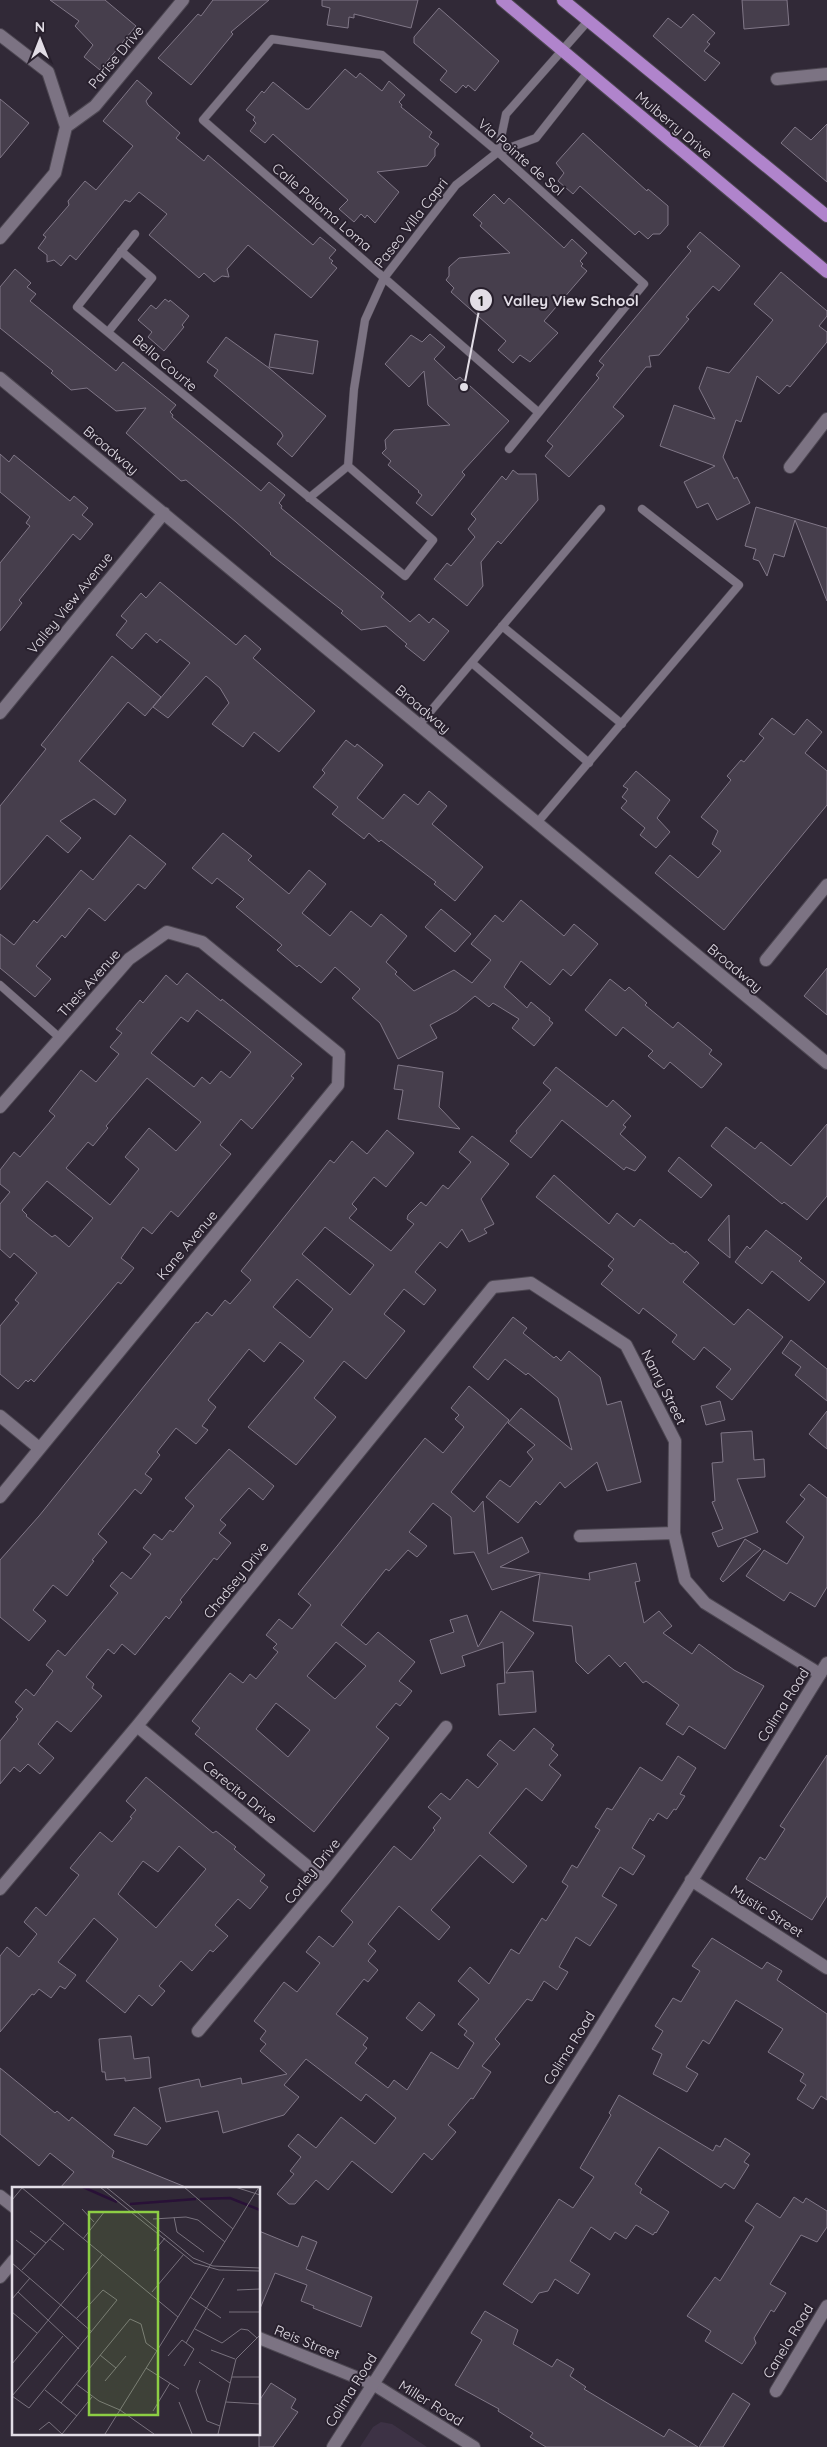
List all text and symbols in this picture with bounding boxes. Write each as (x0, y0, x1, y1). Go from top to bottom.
north arrow (15, 15, 65, 65)
text: N (35, 18, 45, 36)
street label: Parise Drive (84, 22, 148, 92)
street label: Mulberry Drive (632, 87, 716, 163)
street label: Via Pointe de Sol (474, 115, 568, 199)
street label: Calle Paloma Loma (268, 159, 376, 255)
street label: Paseo Villa Capri (370, 174, 452, 272)
callout: Valley View School (469, 285, 649, 315)
text: 1 (478, 291, 484, 310)
text: Valley View School (503, 291, 639, 310)
street label: Bella Courte (129, 331, 201, 395)
street label: Broadway (80, 422, 142, 478)
street label: Valley View Avenue (23, 548, 117, 658)
street label: Broadway (392, 681, 454, 737)
street label: Broadway (704, 940, 766, 996)
street label: Theis Avenue (54, 945, 124, 1021)
street label: Kane Avenue (153, 1206, 221, 1284)
street label: Nanry Street (637, 1346, 691, 1428)
street label: Chadsey Drive (199, 1538, 273, 1622)
street label: Colima Road (753, 1665, 813, 1745)
street label: Cerecita Drive (199, 1756, 281, 1828)
street label: Corley Drive (280, 1834, 344, 1908)
street label: Mystic Street (727, 1881, 807, 1941)
street label: Colima Road (539, 2008, 599, 2088)
inset map (12, 2187, 260, 2434)
street label: Canelo Road (759, 2300, 817, 2382)
street label: Reis Street (272, 2321, 343, 2363)
street label: Colima Road (321, 2350, 381, 2430)
street label: Miller Road (395, 2376, 467, 2430)

